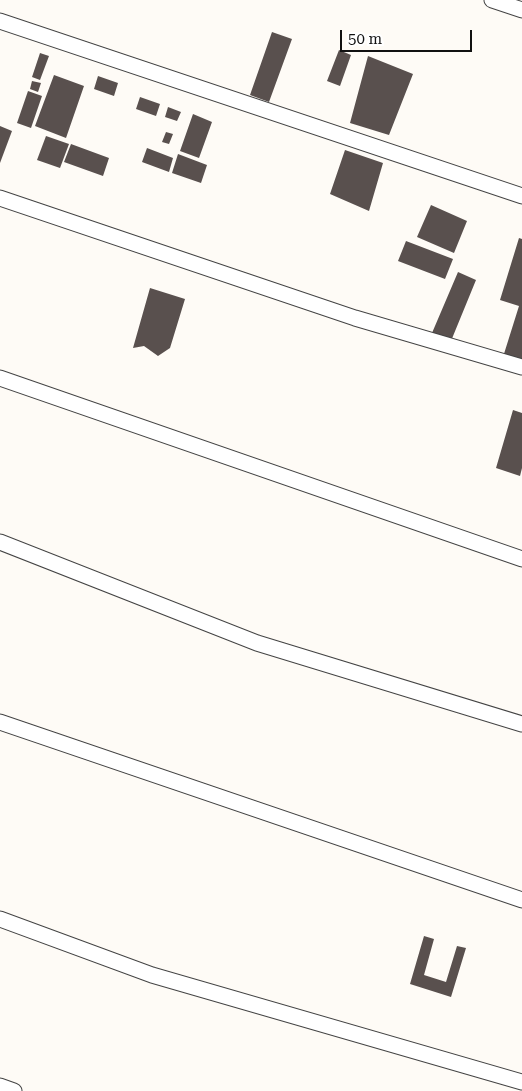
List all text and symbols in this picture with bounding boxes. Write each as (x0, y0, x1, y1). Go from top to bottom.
scale bar (342, 20, 474, 52)
text: 50 m (348, 30, 382, 48)

